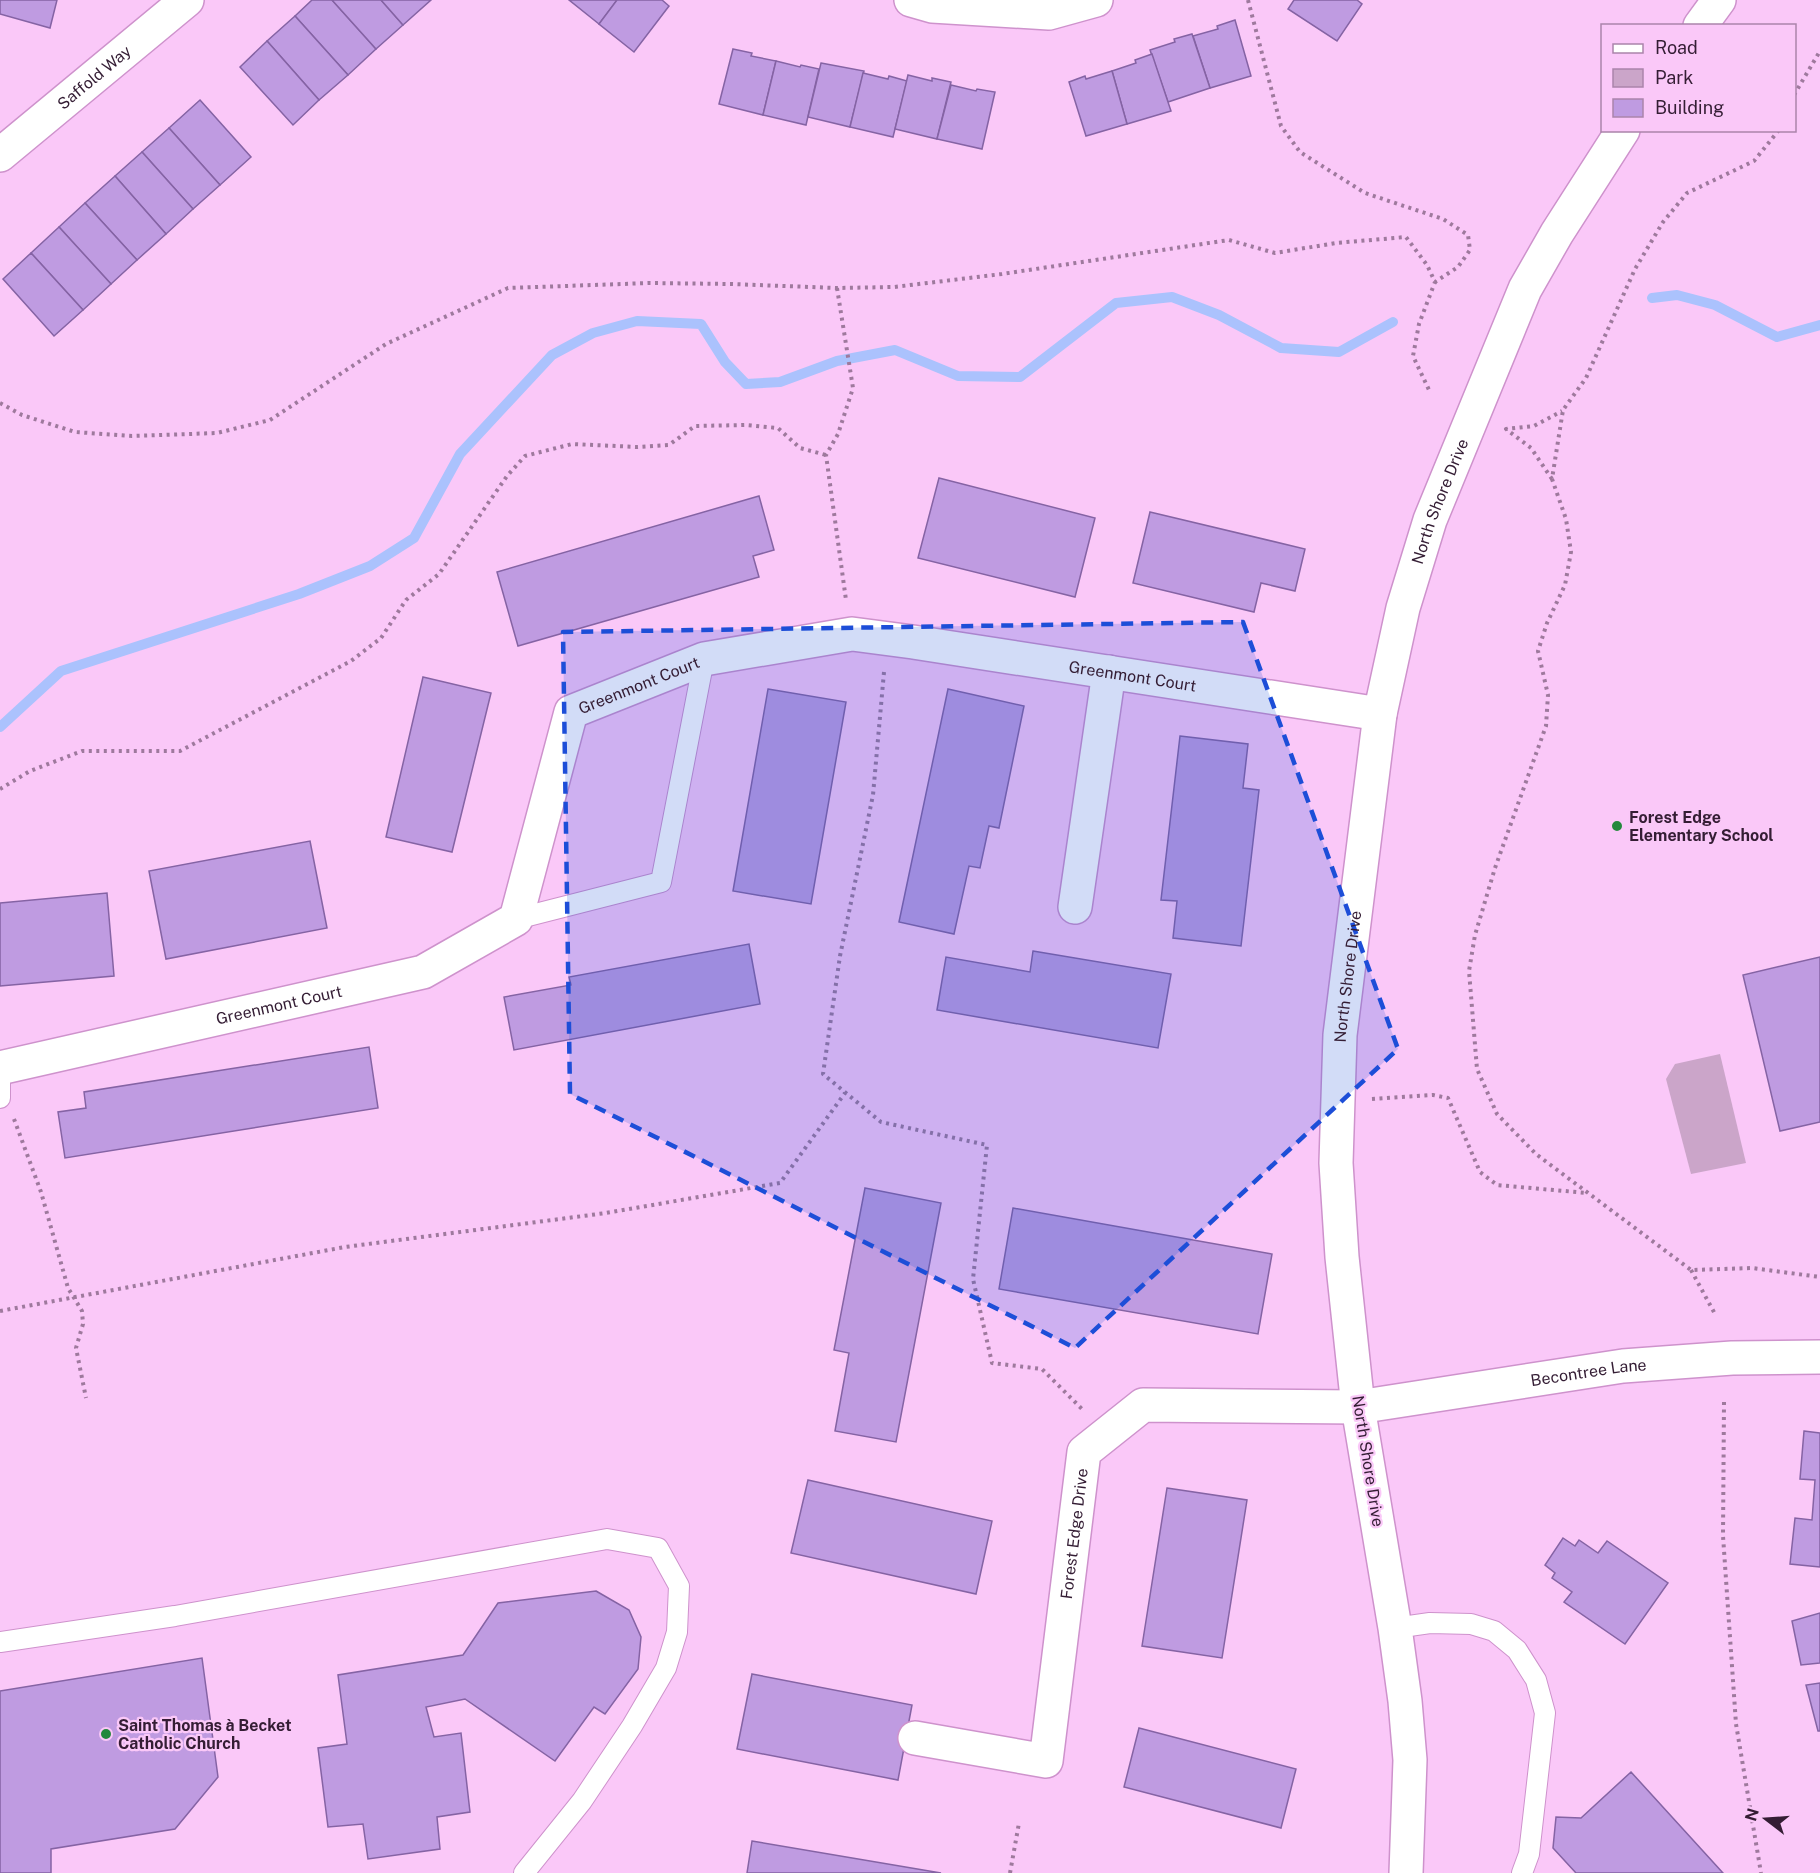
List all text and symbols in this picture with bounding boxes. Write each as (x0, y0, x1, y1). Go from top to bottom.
legend (1601, 24, 1796, 132)
text: Road (1655, 37, 1698, 58)
street label: Saffold Way (53, 41, 135, 113)
text: Park (1655, 67, 1693, 88)
text: Building (1655, 97, 1724, 118)
street label: North Shore Drive (1408, 436, 1472, 566)
street label: Greenmont Court (575, 652, 702, 718)
street label: Greenmont Court (1067, 657, 1198, 695)
place label: Forest Edge Elementary School (1629, 808, 1774, 845)
marker: Forest Edge Elementary School (1610, 819, 1624, 833)
street label: North Shore Drive (1330, 910, 1365, 1043)
street label: Greenmont Court (214, 981, 344, 1028)
street label: Becontree Lane (1529, 1355, 1647, 1390)
street label: North Shore Drive (1348, 1394, 1388, 1528)
street label: Forest Edge Drive (1056, 1467, 1091, 1600)
place label: Saint Thomas à Becket Catholic Church (118, 1716, 292, 1753)
marker: Saint Thomas à Becket Catholic Church (99, 1727, 113, 1741)
north arrow (1736, 1789, 1796, 1849)
text: N (1741, 1806, 1763, 1824)

